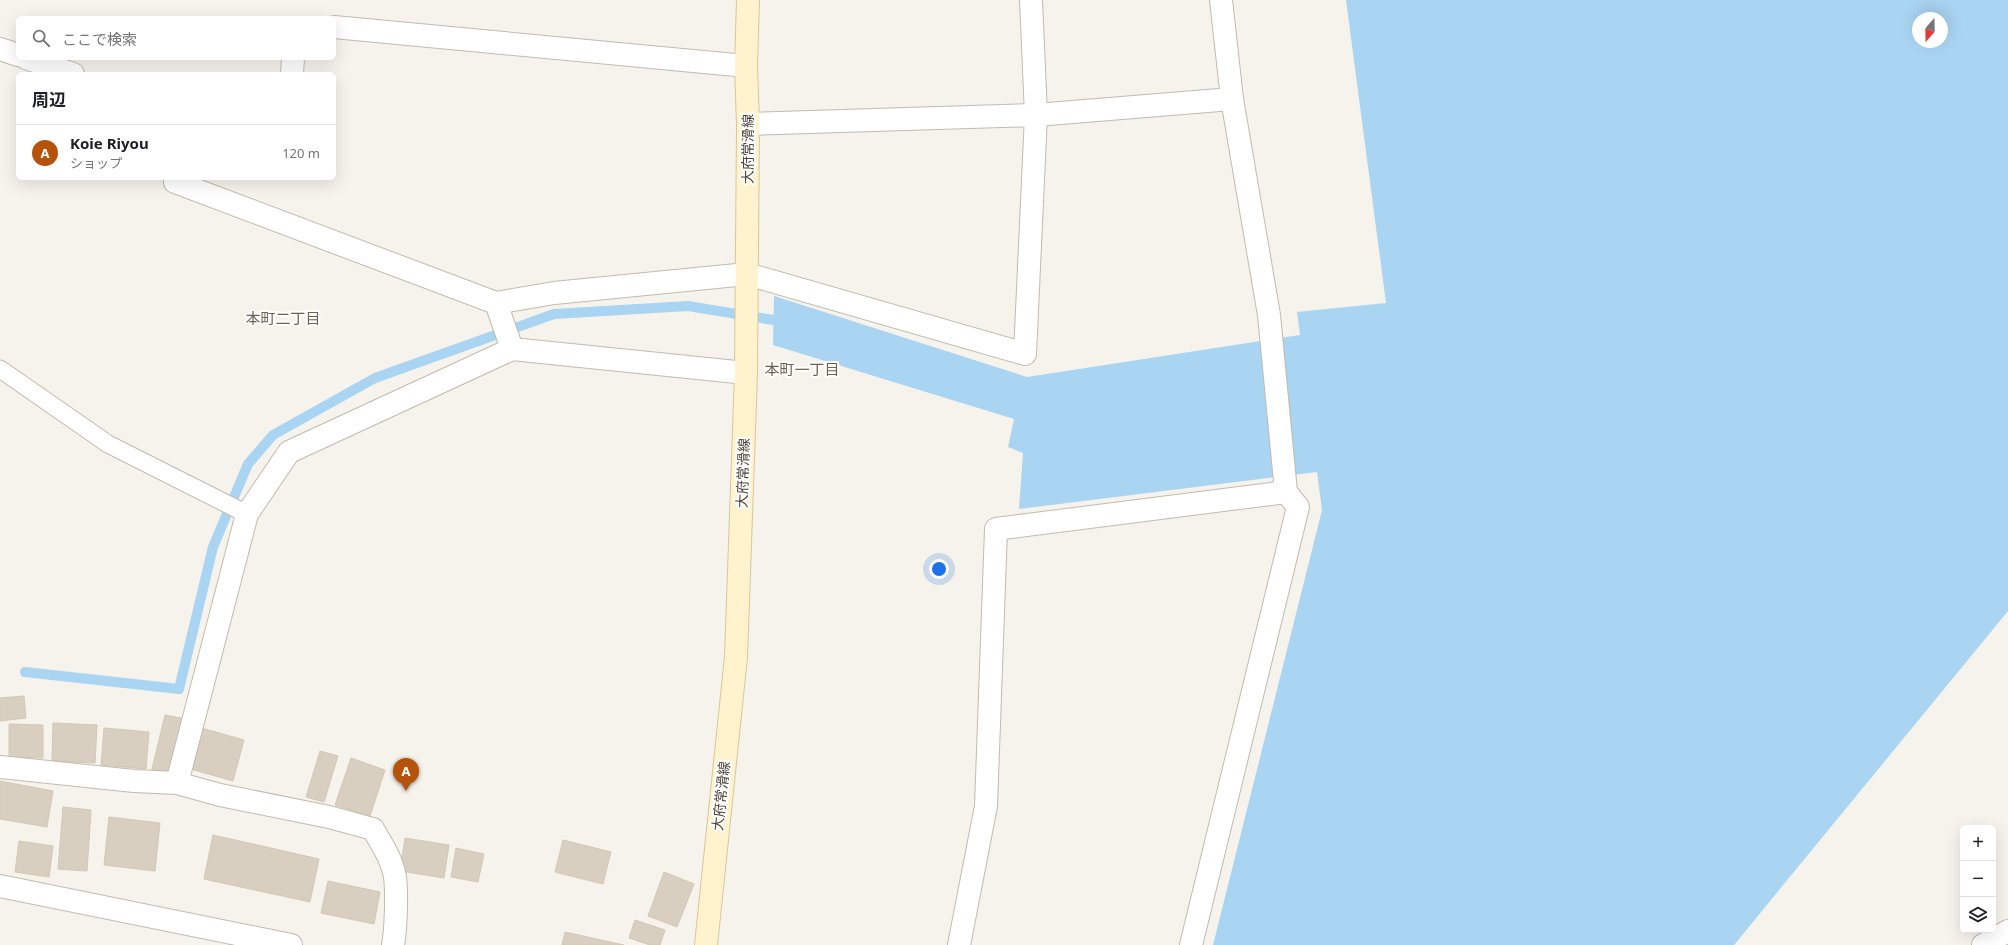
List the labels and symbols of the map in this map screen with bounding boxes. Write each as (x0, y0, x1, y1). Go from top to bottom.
north arrow (1912, 12, 1948, 48)
street label: 大府常滑線 (738, 114, 757, 184)
district label: 本町二丁目 (245, 308, 321, 328)
district label: 本町一丁目 (764, 359, 840, 379)
street label: 大府常滑線 (732, 438, 753, 508)
your location (929, 559, 949, 579)
pin: A (393, 758, 419, 791)
street label: 大府常滑線 (707, 760, 734, 832)

